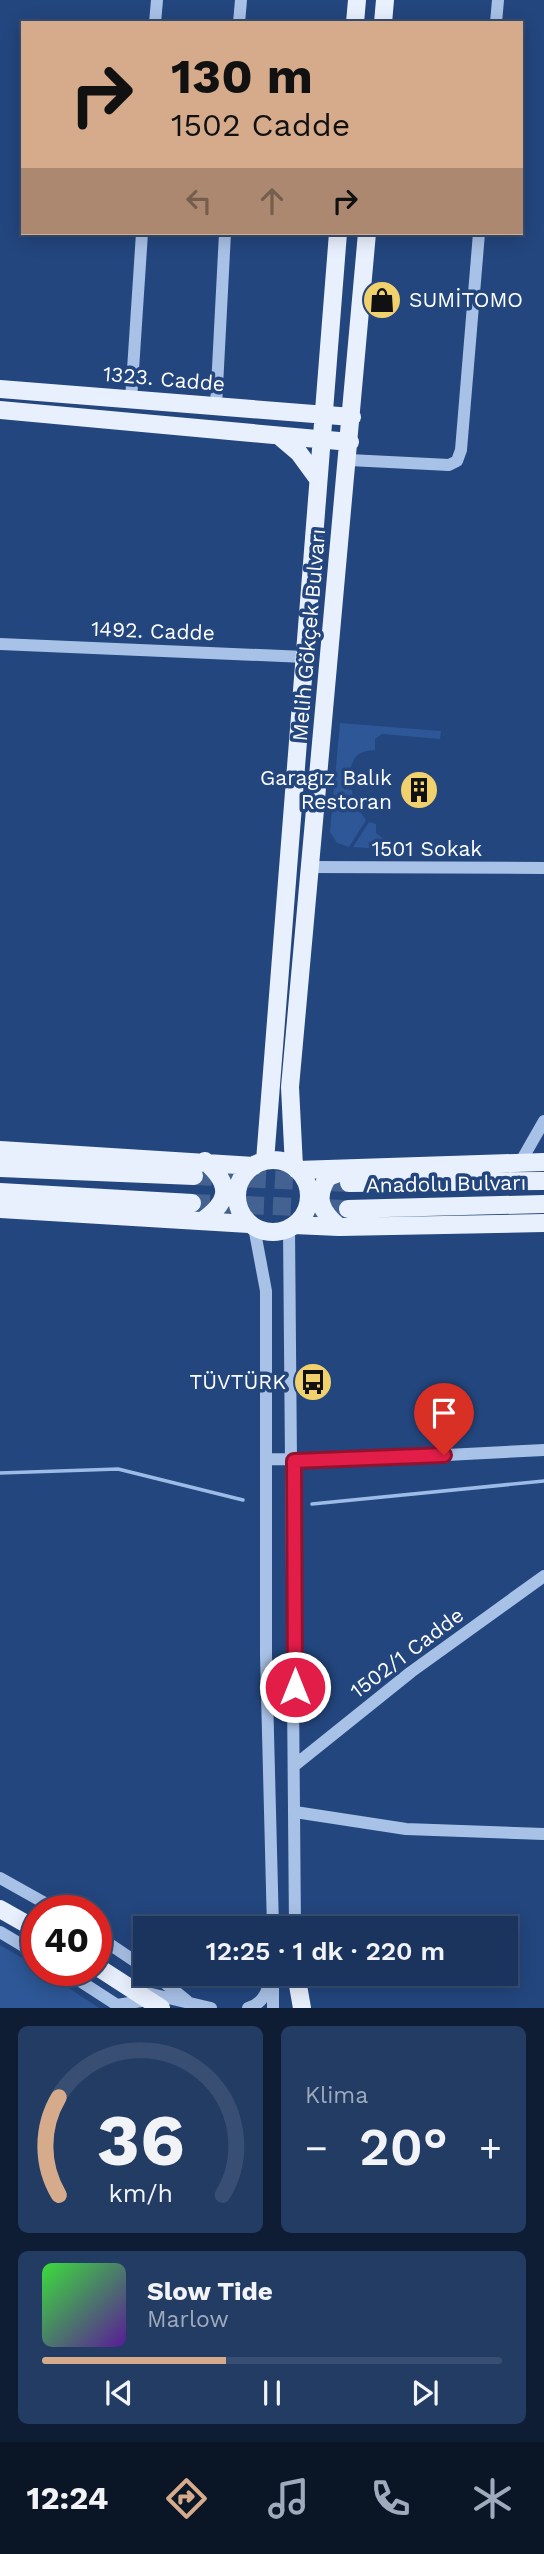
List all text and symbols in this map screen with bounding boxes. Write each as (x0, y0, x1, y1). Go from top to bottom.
text: 130 m (171, 47, 313, 105)
icon: right (56, 49, 147, 140)
text: 1502 Cadde (171, 106, 350, 144)
icon: left (180, 182, 218, 220)
icon: ahead (253, 182, 291, 220)
icon: right (326, 182, 364, 220)
shop icon: SUMİTOMO (361, 279, 403, 321)
place label: SUMİTOMO (409, 287, 523, 312)
street label: 1323. Cadde (102, 361, 226, 396)
street label: Melih Gökçek Bulvarı (287, 528, 330, 742)
street label: 1492. Cadde (91, 616, 215, 645)
place label: Garagız Balık Restoran (260, 765, 392, 814)
building icon: Garagız Balık Restoran (398, 769, 440, 811)
street label: 1501 Sokak (372, 836, 482, 861)
street label: Anadolu Bulvarı (366, 1170, 526, 1197)
bus stop icon: TÜVTÜRK (292, 1361, 334, 1403)
place label: TÜVTÜRK (190, 1369, 286, 1394)
pin (414, 1383, 474, 1455)
icon: arrive (425, 1394, 463, 1432)
street label: 1502/1 Cadde (345, 1602, 468, 1703)
position arrow (258, 1650, 332, 1724)
speed limit sign: 40 (21, 1895, 112, 1986)
text: 12:25 · 1 dk · 220 m (206, 1936, 445, 1966)
text: Klima (305, 2082, 368, 2109)
text: 36 (96, 2098, 185, 2184)
text: 20° (359, 2117, 448, 2178)
text: − (305, 2126, 328, 2170)
text: + (479, 2126, 502, 2170)
text: km/h (108, 2179, 173, 2208)
text: Slow Tide (147, 2276, 273, 2306)
text: Marlow (147, 2306, 229, 2333)
icon: previous (100, 2374, 138, 2412)
icon: pause (253, 2374, 291, 2412)
icon: next (406, 2374, 444, 2412)
icon: directions (162, 2474, 211, 2523)
icon: music (264, 2474, 313, 2523)
icon: phone (366, 2474, 415, 2523)
icon: climate (468, 2474, 517, 2523)
text: 12:24 (27, 2479, 109, 2517)

